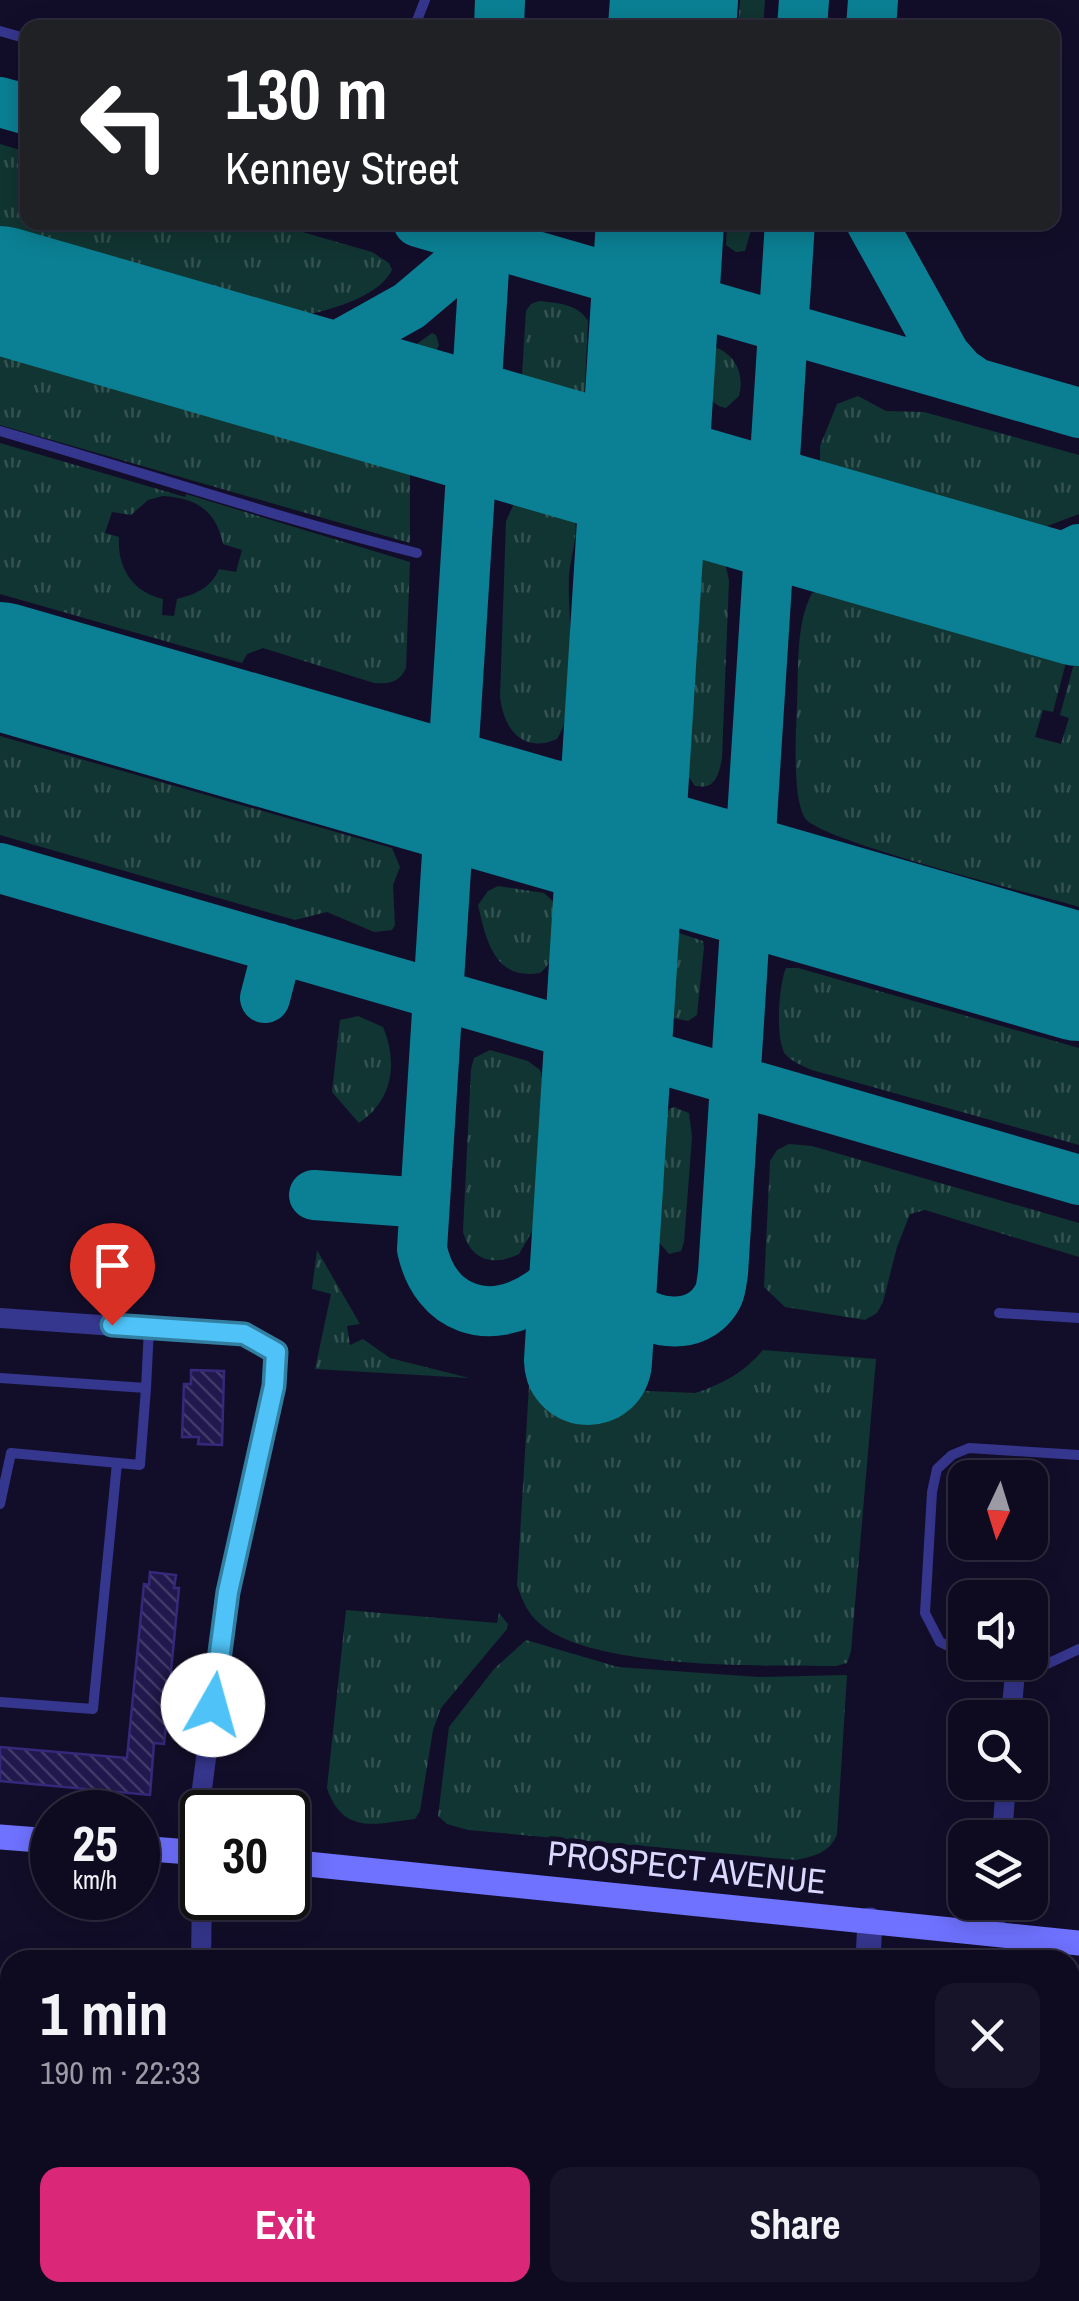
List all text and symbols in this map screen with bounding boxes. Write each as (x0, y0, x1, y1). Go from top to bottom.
text: 130 m (225, 47, 388, 141)
icon: left (60, 60, 190, 190)
text: Kenney Street (225, 137, 459, 198)
pin (70, 1223, 155, 1326)
icon: arrive (85, 1238, 140, 1293)
north arrow (948, 1460, 1048, 1560)
map controls (948, 1460, 1048, 1920)
button: sound (948, 1580, 1048, 1680)
position arrow (161, 1653, 265, 1757)
button: search (948, 1700, 1048, 1800)
speed limit sign: 30 (180, 1790, 310, 1920)
text: 25 (72, 1809, 118, 1877)
button: layers (948, 1820, 1048, 1920)
street label: PROSPECT AVENUE (545, 1829, 829, 1905)
text: km/h (73, 1863, 117, 1897)
text: 1 min (40, 1973, 169, 2054)
button: close (935, 1983, 1040, 2088)
text: 190 m · 22:33 (40, 2051, 200, 2094)
button: Exit (40, 2167, 530, 2282)
button: Share (550, 2167, 1040, 2282)

